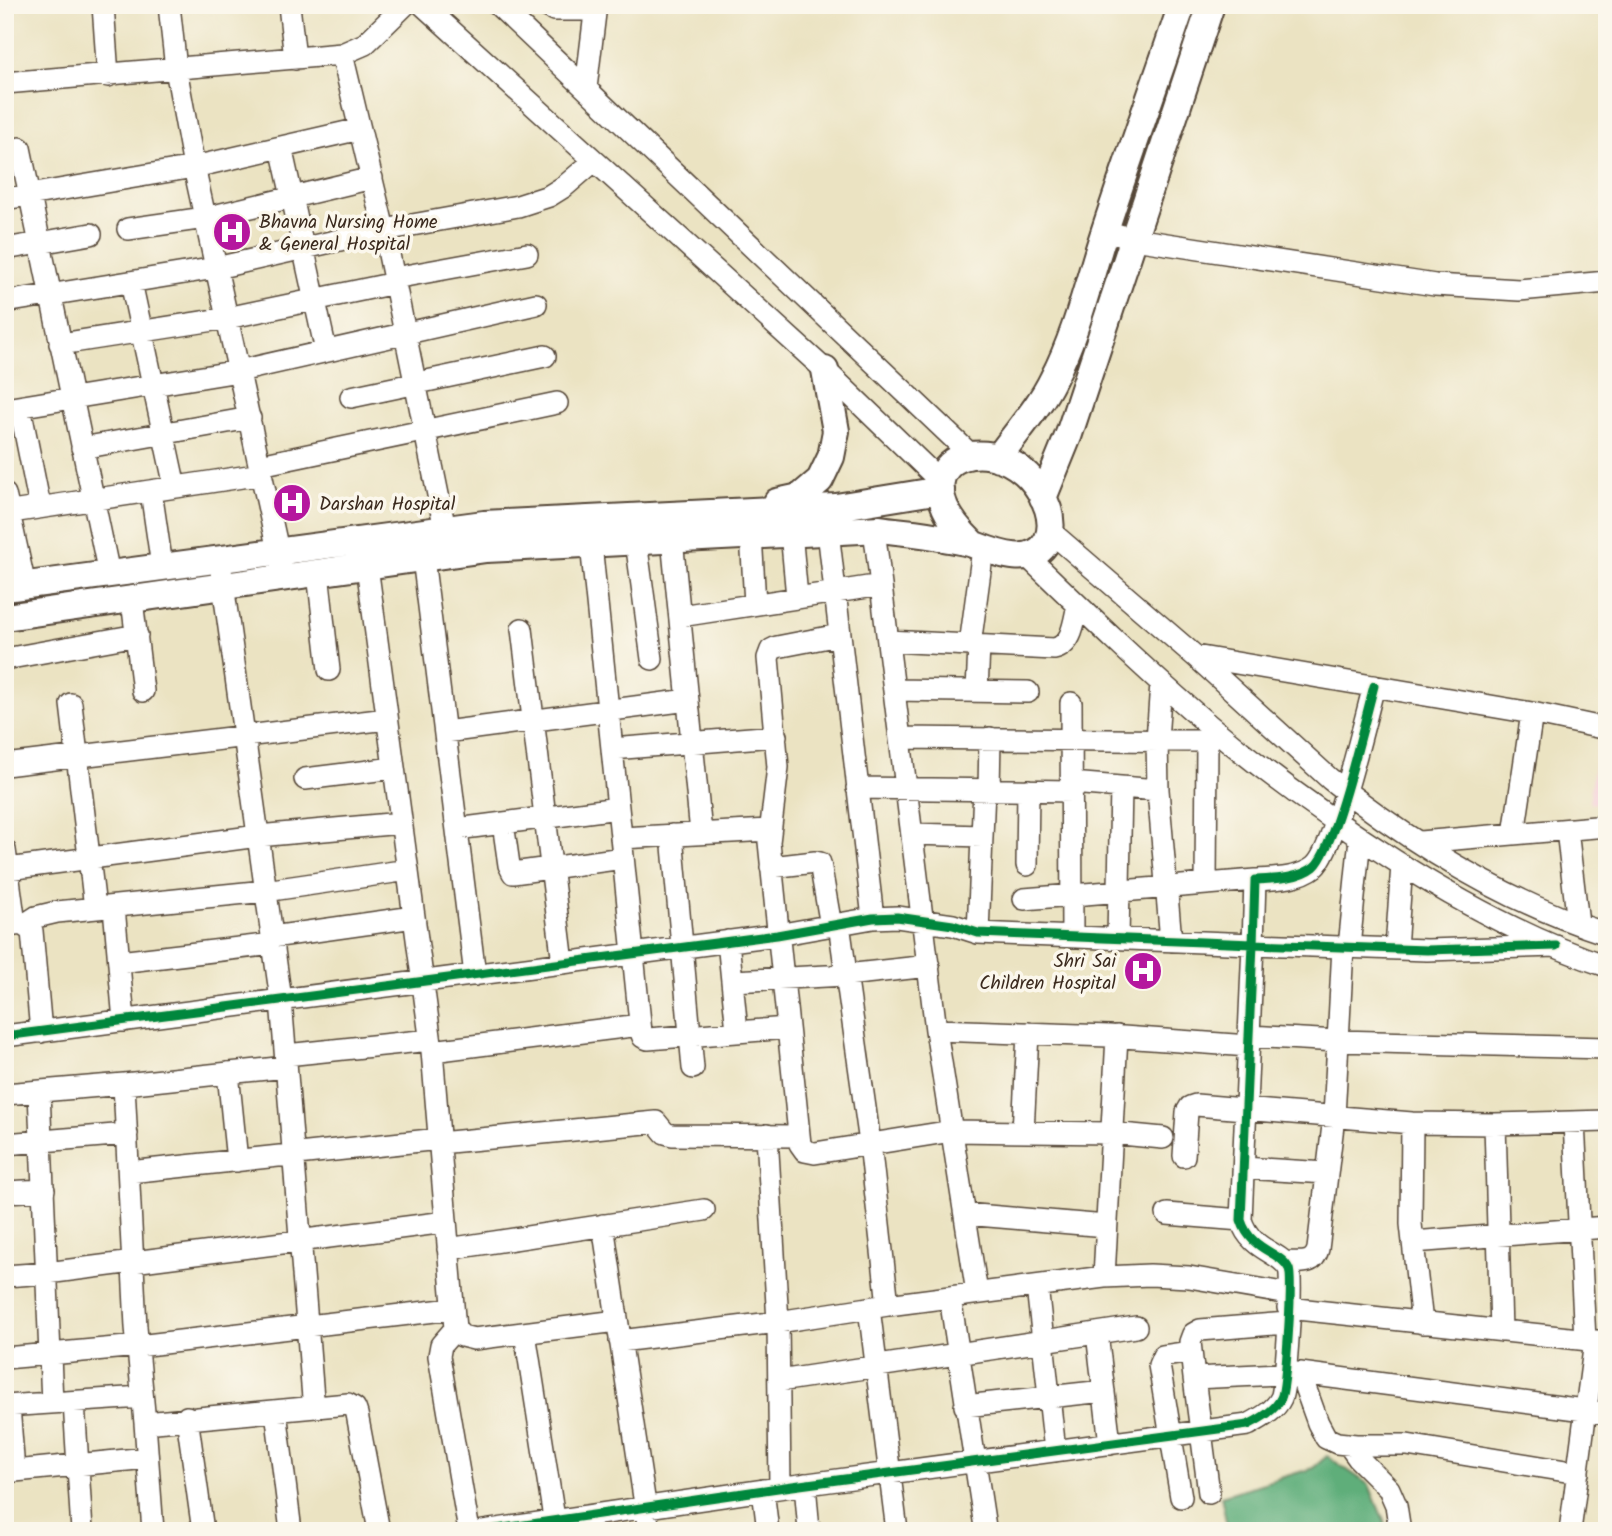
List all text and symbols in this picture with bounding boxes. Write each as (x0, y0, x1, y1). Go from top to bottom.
place label: Bhavna Nursing Home & General Hospital (259, 208, 438, 260)
hospital icon: Bhavna Nursing Home & General Hospital (211, 211, 253, 253)
hospital icon: Darshan Hospital (271, 482, 313, 524)
place label: Darshan Hospital (319, 490, 456, 520)
place label: Shri Sai Children Hospital (979, 947, 1117, 999)
hospital icon: Shri Sai Children Hospital (1122, 950, 1164, 992)

